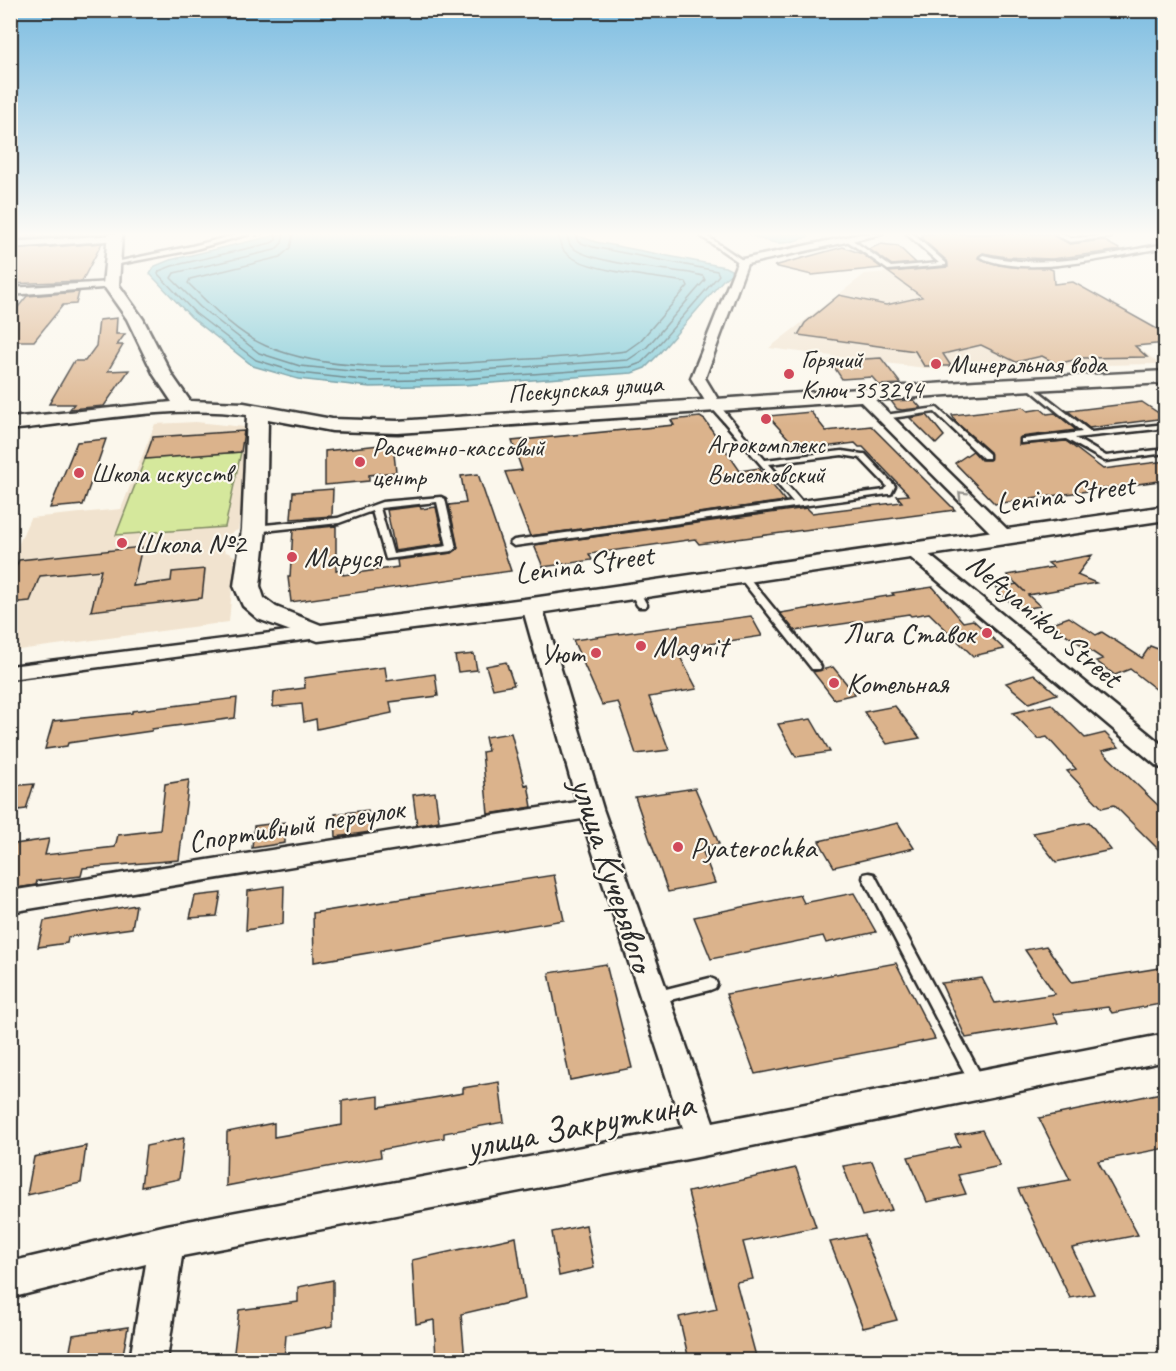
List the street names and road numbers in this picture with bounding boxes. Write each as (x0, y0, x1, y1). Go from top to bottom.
street label: Псекупская улица (506, 367, 665, 410)
street label: Lenina Street (993, 465, 1140, 523)
street label: Lenina Street (512, 535, 659, 593)
street label: Neftyanikov Street (959, 544, 1132, 698)
street label: улица Кучерявого (559, 769, 667, 980)
street label: Спортивный переулок (185, 789, 409, 861)
street label: улица Закруткина (461, 1080, 700, 1170)

